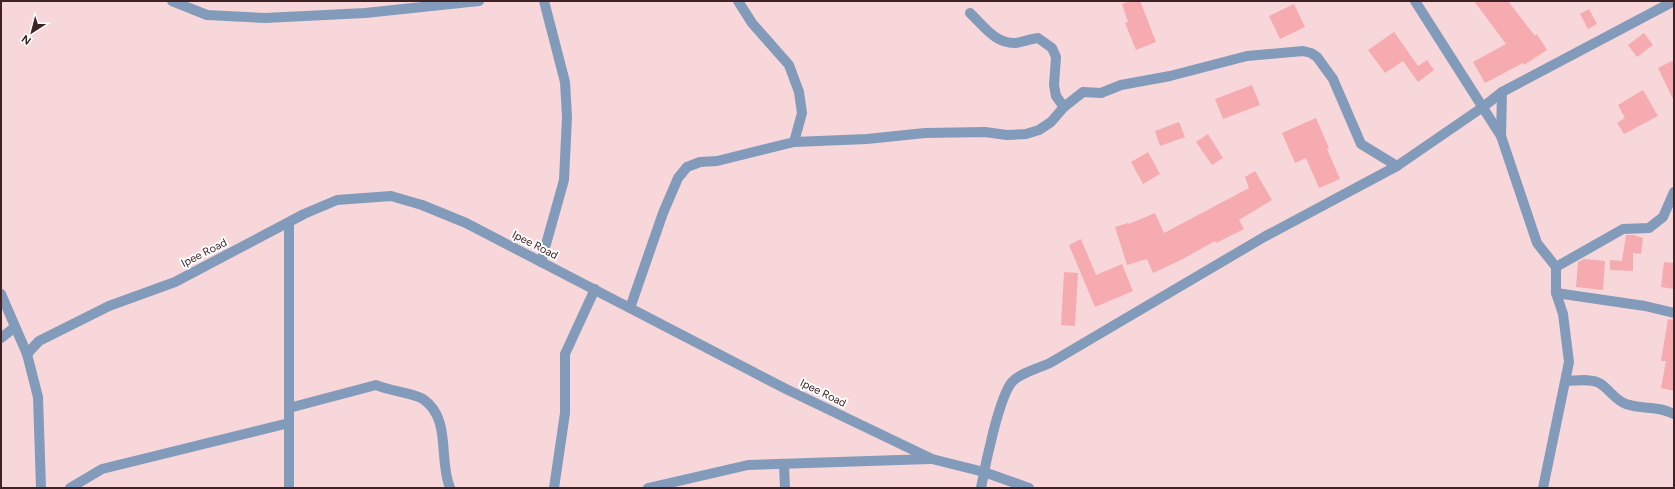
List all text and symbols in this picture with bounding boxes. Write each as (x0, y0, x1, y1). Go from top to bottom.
north arrow (12, 12, 52, 52)
text: N (19, 32, 34, 47)
street label: Ipee Road (510, 228, 560, 262)
street label: Ipee Road (179, 236, 229, 270)
street label: Ipee Road (798, 376, 848, 410)

